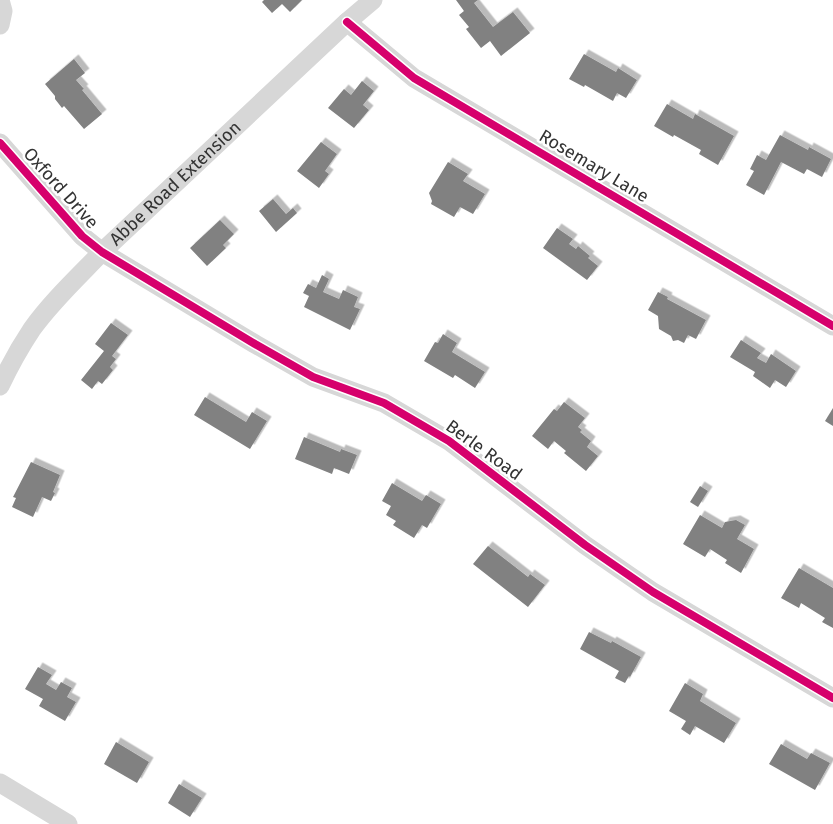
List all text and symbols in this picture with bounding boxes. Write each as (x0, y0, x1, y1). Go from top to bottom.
street label: Abbe Road Extension (105, 116, 246, 250)
street label: Rosemary Lane (535, 125, 653, 207)
street label: Oxford Drive (19, 143, 103, 233)
street label: Berle Road (442, 415, 526, 485)

